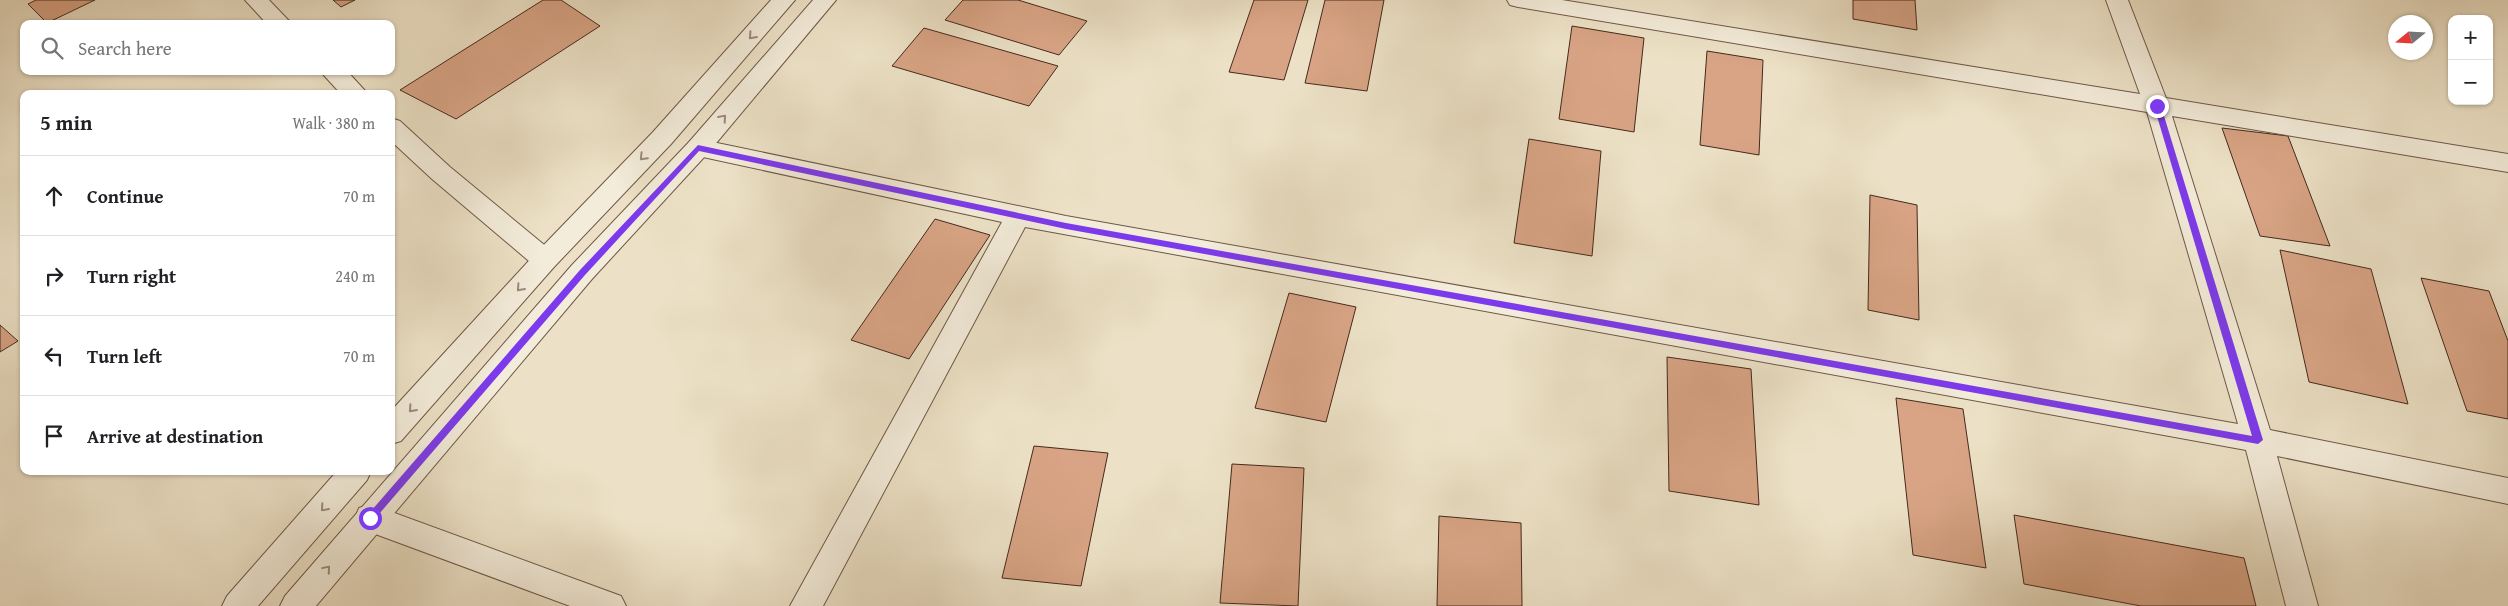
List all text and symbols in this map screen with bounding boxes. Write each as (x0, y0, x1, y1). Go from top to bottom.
north arrow (2388, 15, 2433, 60)
map controls (2448, 15, 2493, 105)
button: + (2448, 15, 2493, 60)
search box (20, 20, 395, 75)
one-way arrow (749, 31, 758, 40)
icon: search (38, 34, 66, 62)
text: Search here (78, 34, 172, 62)
button: − (2448, 60, 2493, 105)
route end (2146, 95, 2169, 118)
text: 5 min (40, 107, 92, 138)
text: Walk · 380 m (292, 111, 375, 135)
one-way arrow (718, 115, 726, 124)
one-way arrow (640, 152, 649, 161)
icon: ahead (40, 182, 68, 210)
text: Continue (87, 182, 164, 210)
text: 70 m (343, 184, 375, 208)
icon: right (40, 262, 68, 290)
text: Turn right (87, 262, 176, 290)
text: 240 m (335, 264, 375, 288)
one-way arrow (517, 283, 526, 292)
icon: left (40, 342, 68, 370)
text: Turn left (87, 342, 162, 370)
text: 70 m (343, 344, 375, 368)
one-way arrow (408, 404, 417, 413)
icon: arrive (40, 422, 68, 450)
text: Arrive at destination (87, 422, 263, 450)
one-way arrow (320, 502, 329, 511)
route start (359, 507, 382, 530)
one-way arrow (322, 565, 331, 574)

